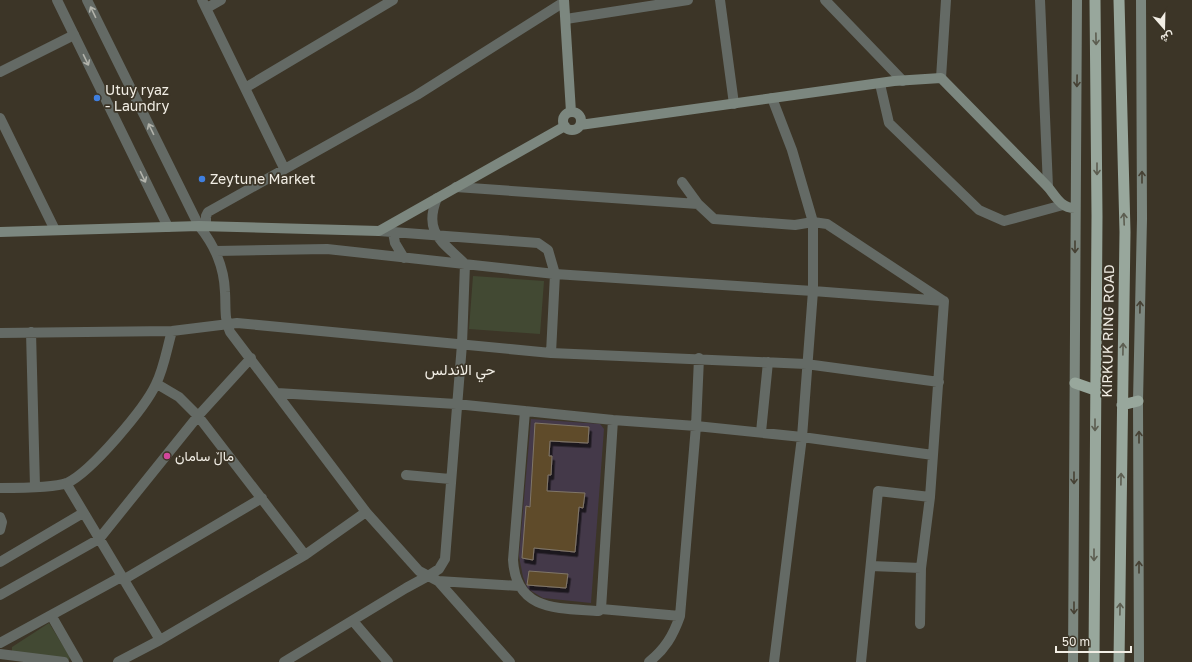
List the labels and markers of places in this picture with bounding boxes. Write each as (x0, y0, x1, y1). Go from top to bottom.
place label: Utuy ryaz - Laundry (105, 81, 169, 114)
marker: Utuy ryaz - Laundry (92, 93, 102, 103)
place label: Zeytune Market (210, 170, 315, 187)
marker: Zeytune Market (197, 174, 207, 184)
place label: ماڵ سامان (175, 447, 234, 466)
marker: ماڵ سامان (162, 451, 172, 461)

